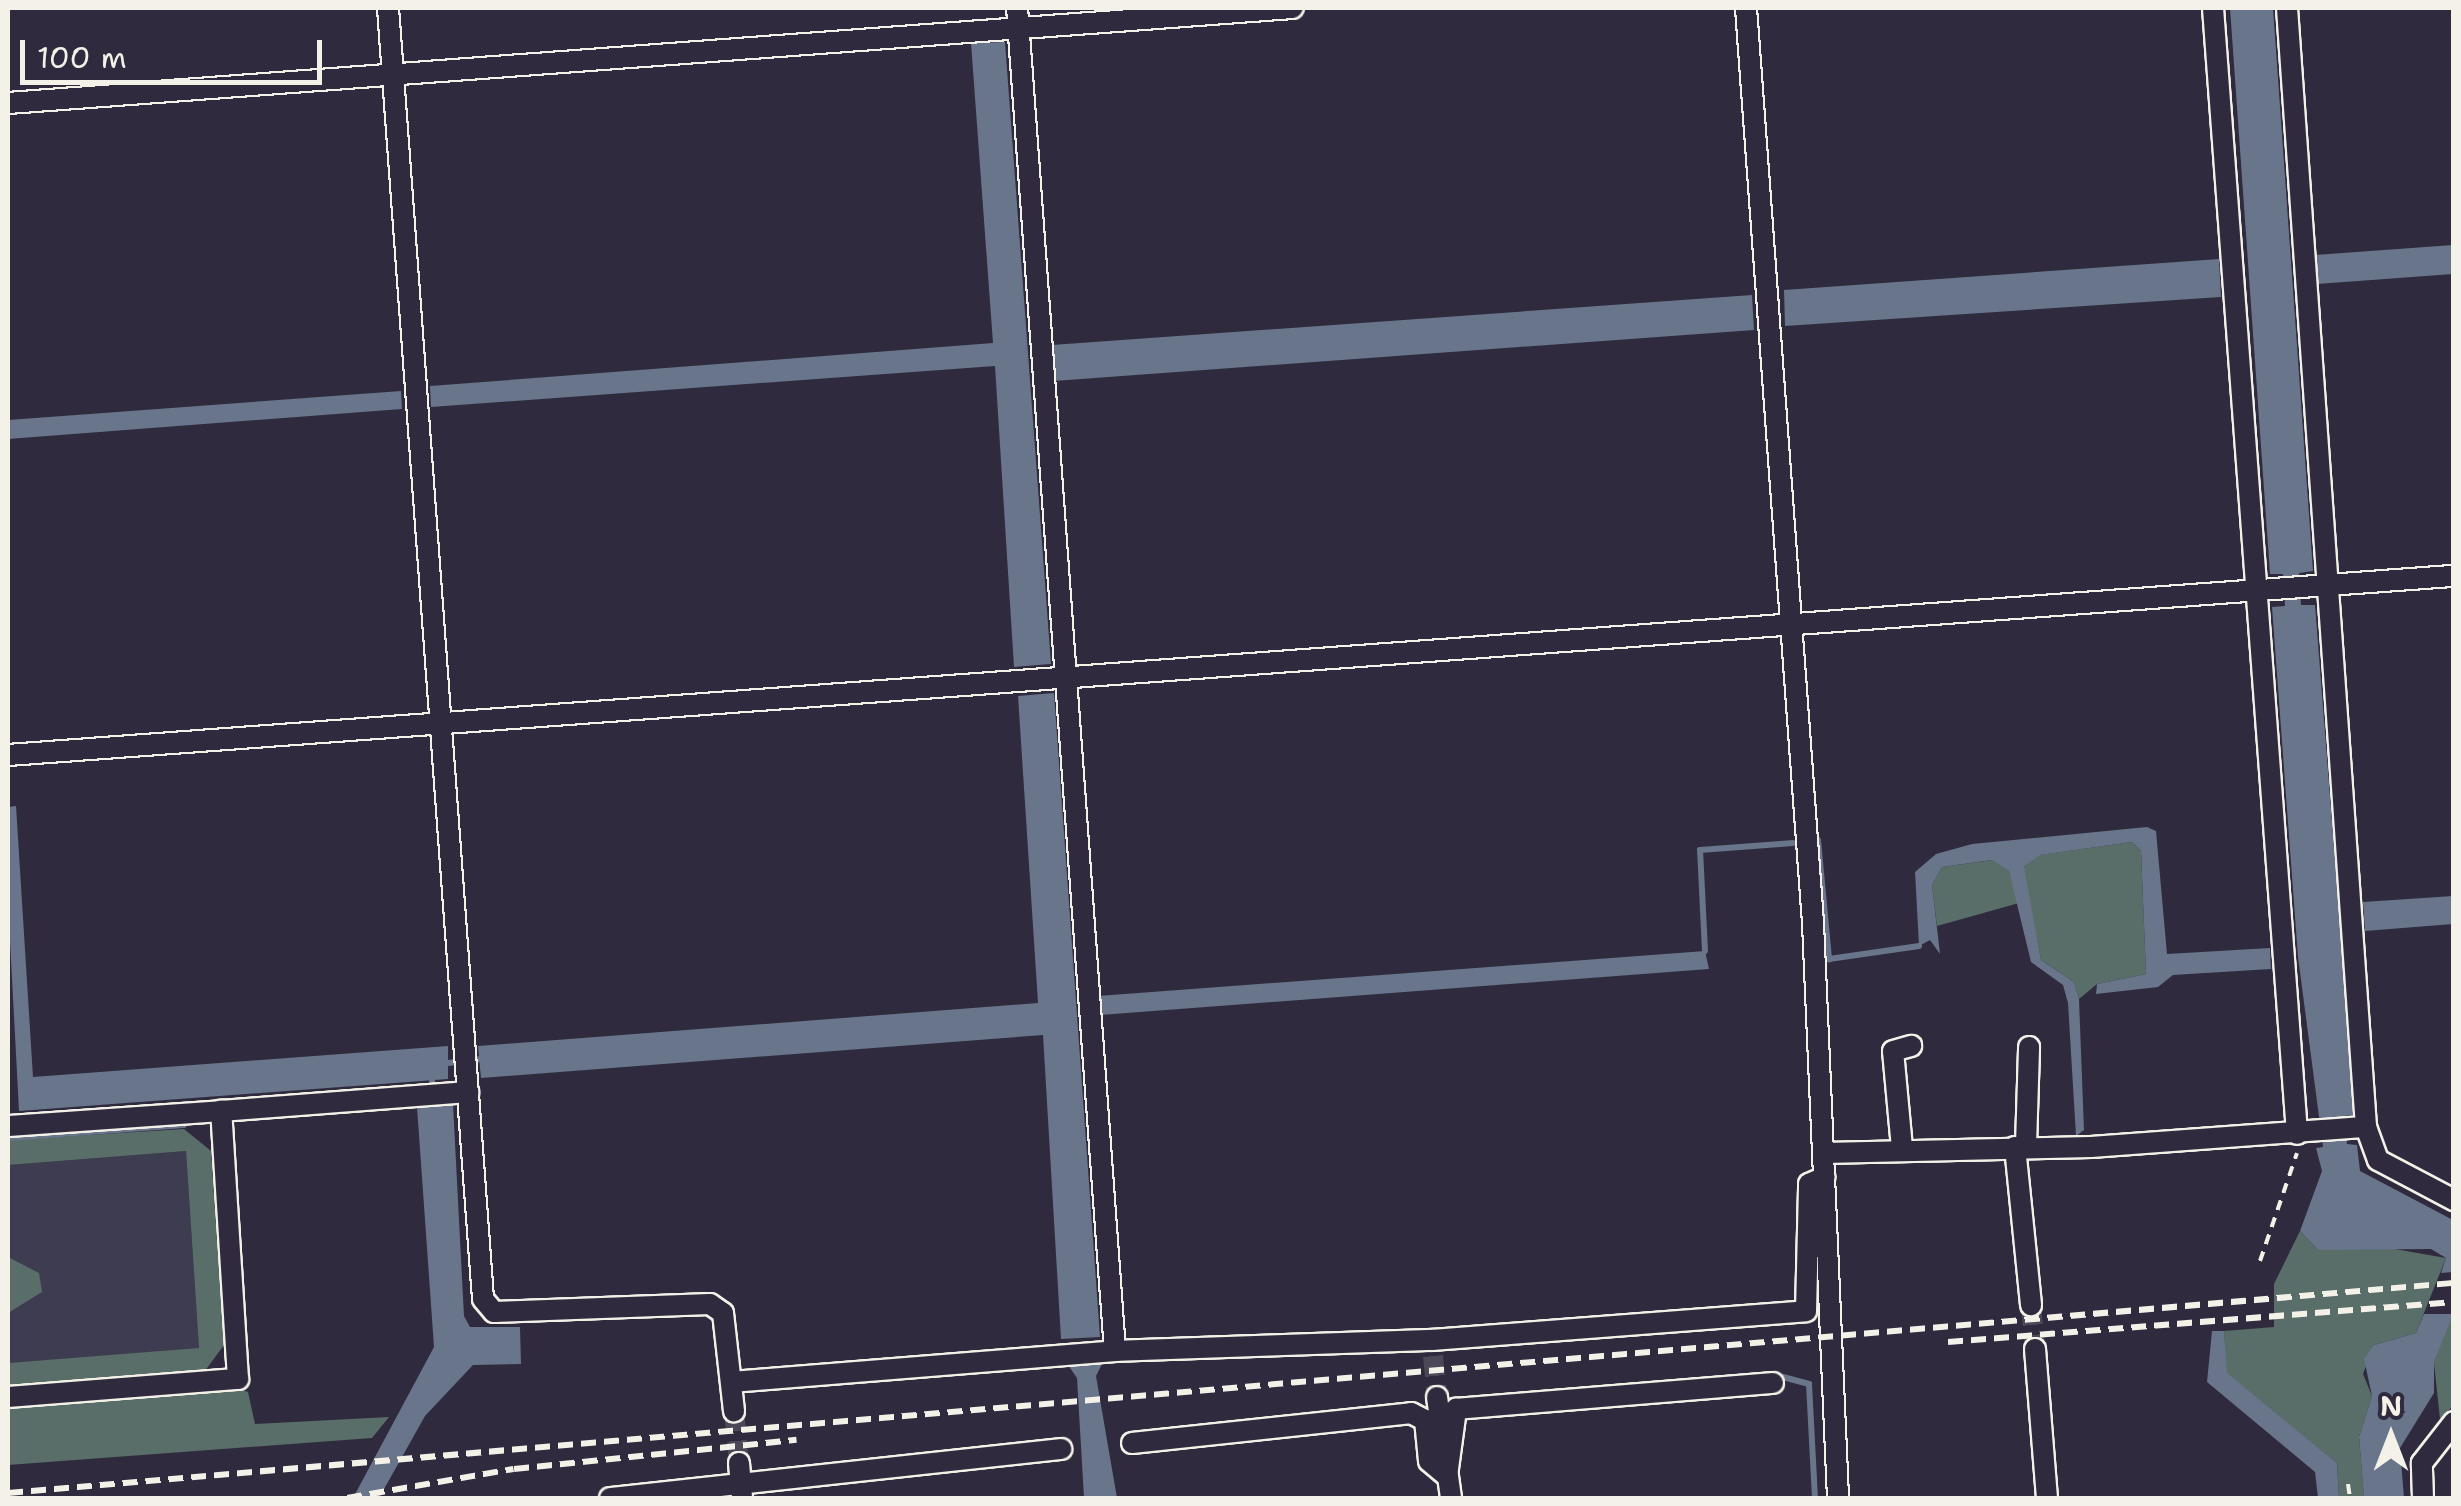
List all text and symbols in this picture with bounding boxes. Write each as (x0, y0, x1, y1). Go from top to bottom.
scale bar (25, 20, 328, 82)
text: 100 m (37, 37, 127, 78)
north arrow (2341, 1386, 2441, 1486)
text: N (2380, 1387, 2402, 1425)

